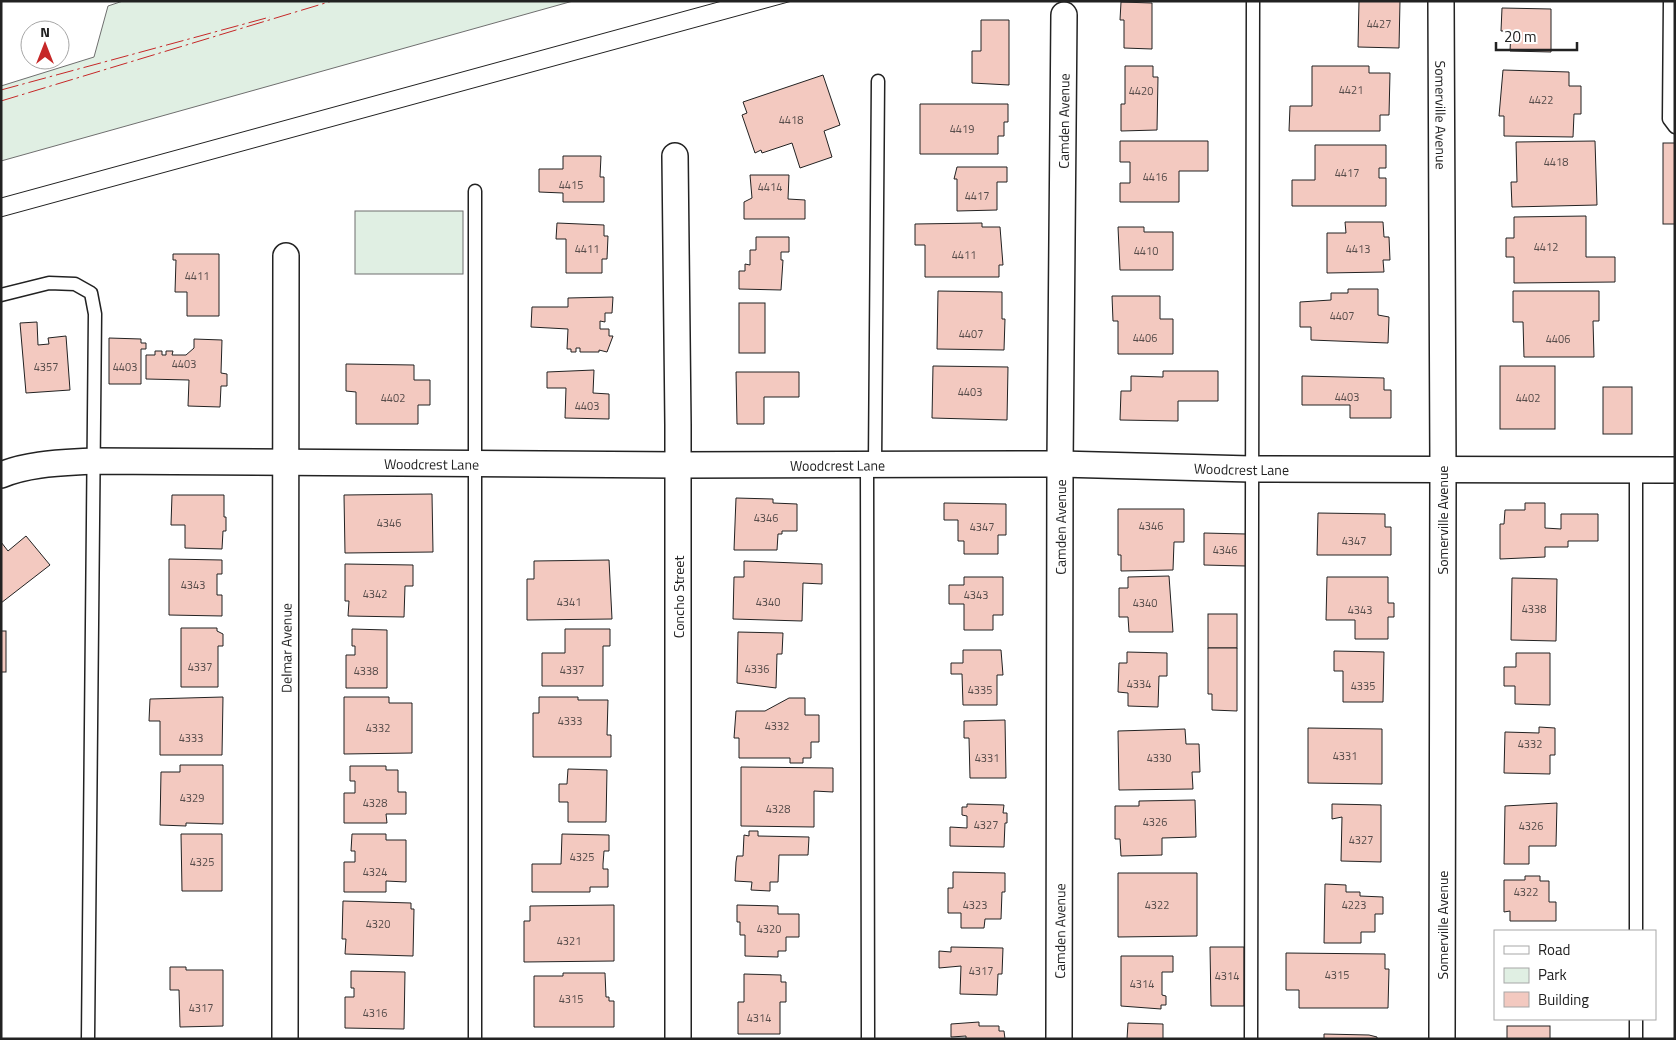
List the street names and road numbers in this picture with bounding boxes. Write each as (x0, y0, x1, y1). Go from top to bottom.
street label: Somerville Avenue (1431, 60, 1452, 170)
street label: Camden Avenue (1052, 73, 1074, 169)
street label: Woodcrest Lane (384, 452, 479, 474)
street label: Woodcrest Lane (790, 454, 885, 475)
street label: Woodcrest Lane (1194, 457, 1289, 480)
street label: Somerville Avenue (1432, 466, 1453, 574)
street label: Camden Avenue (1049, 479, 1070, 575)
street label: Concho Street (668, 556, 689, 638)
street label: Delmar Avenue (275, 603, 296, 693)
street label: Somerville Avenue (1432, 871, 1453, 979)
street label: Camden Avenue (1049, 883, 1070, 979)

